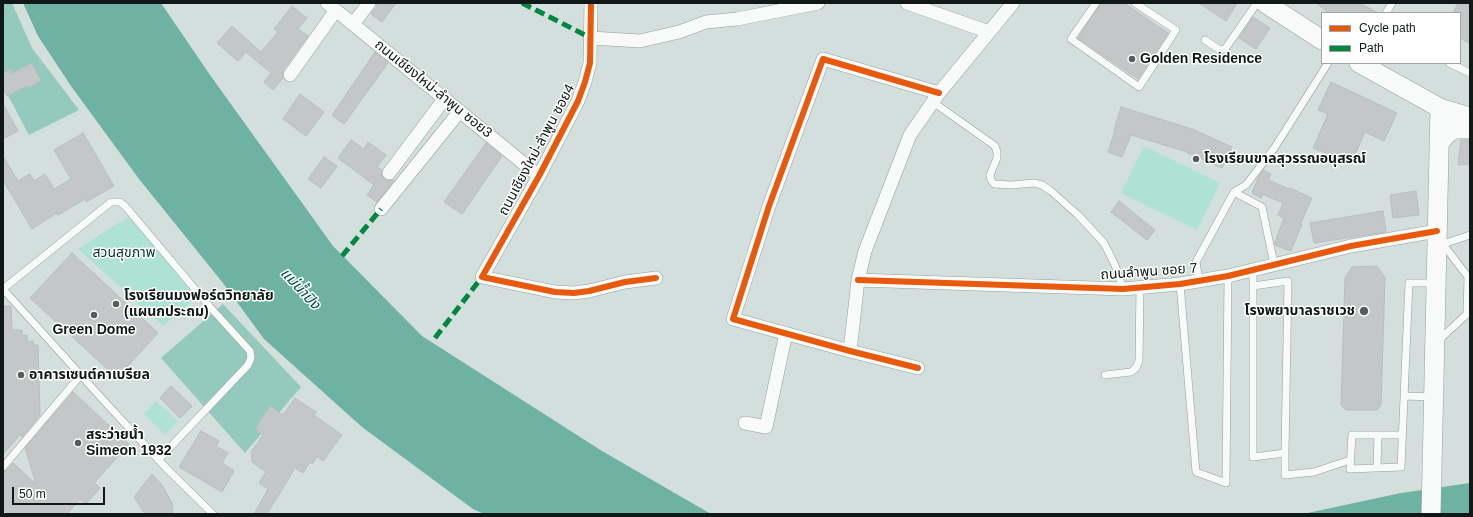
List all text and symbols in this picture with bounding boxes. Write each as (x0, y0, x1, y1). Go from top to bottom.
legend (1321, 12, 1461, 64)
text: Cycle path (1359, 21, 1416, 35)
street label: ถนนเชียงใหม่-ลำพูน ซอย3 (371, 36, 495, 142)
text: Path (1359, 41, 1384, 55)
place label: Golden Residence (1140, 51, 1262, 67)
marker: Golden Residence (1127, 54, 1137, 64)
street label: ถนนเชียงใหม่-ลำพูน ซอย4 (495, 81, 579, 219)
place label: โรงเรียนขาลสุวรรณอนุสรณ์ (1204, 151, 1366, 167)
marker: โรงเรียนขาลสุวรรณอนุสรณ์ (1191, 154, 1201, 164)
park label: สวนสุขภาพ (93, 245, 155, 261)
street label: ถนนลำพูน ซอย 7 (1100, 260, 1198, 284)
water label: แม่น้ำปิง (276, 265, 324, 313)
place label: โรงเรียนมงฟอร์ตวิทยาลัย (แผนกประถม) (124, 288, 274, 320)
marker: โรงเรียนมงฟอร์ตวิทยาลัย (แผนกประถม) (111, 299, 121, 309)
place label: โรงพยาบาลราชเวช (1245, 303, 1355, 319)
marker: โรงพยาบาลราชเวช (1358, 305, 1370, 317)
marker: Green Dome (89, 310, 99, 320)
place label: Green Dome (52, 322, 136, 338)
place label: อาคารเซนต์คาเบรียล (29, 367, 150, 383)
marker: อาคารเซนต์คาเบรียล (16, 370, 26, 380)
place label: สระว่ายน้ำ Simeon 1932 (86, 427, 172, 460)
marker: สระว่ายน้ำ Simeon 1932 (73, 438, 83, 448)
scale bar (14, 479, 107, 505)
text: 50 m (19, 487, 46, 501)

